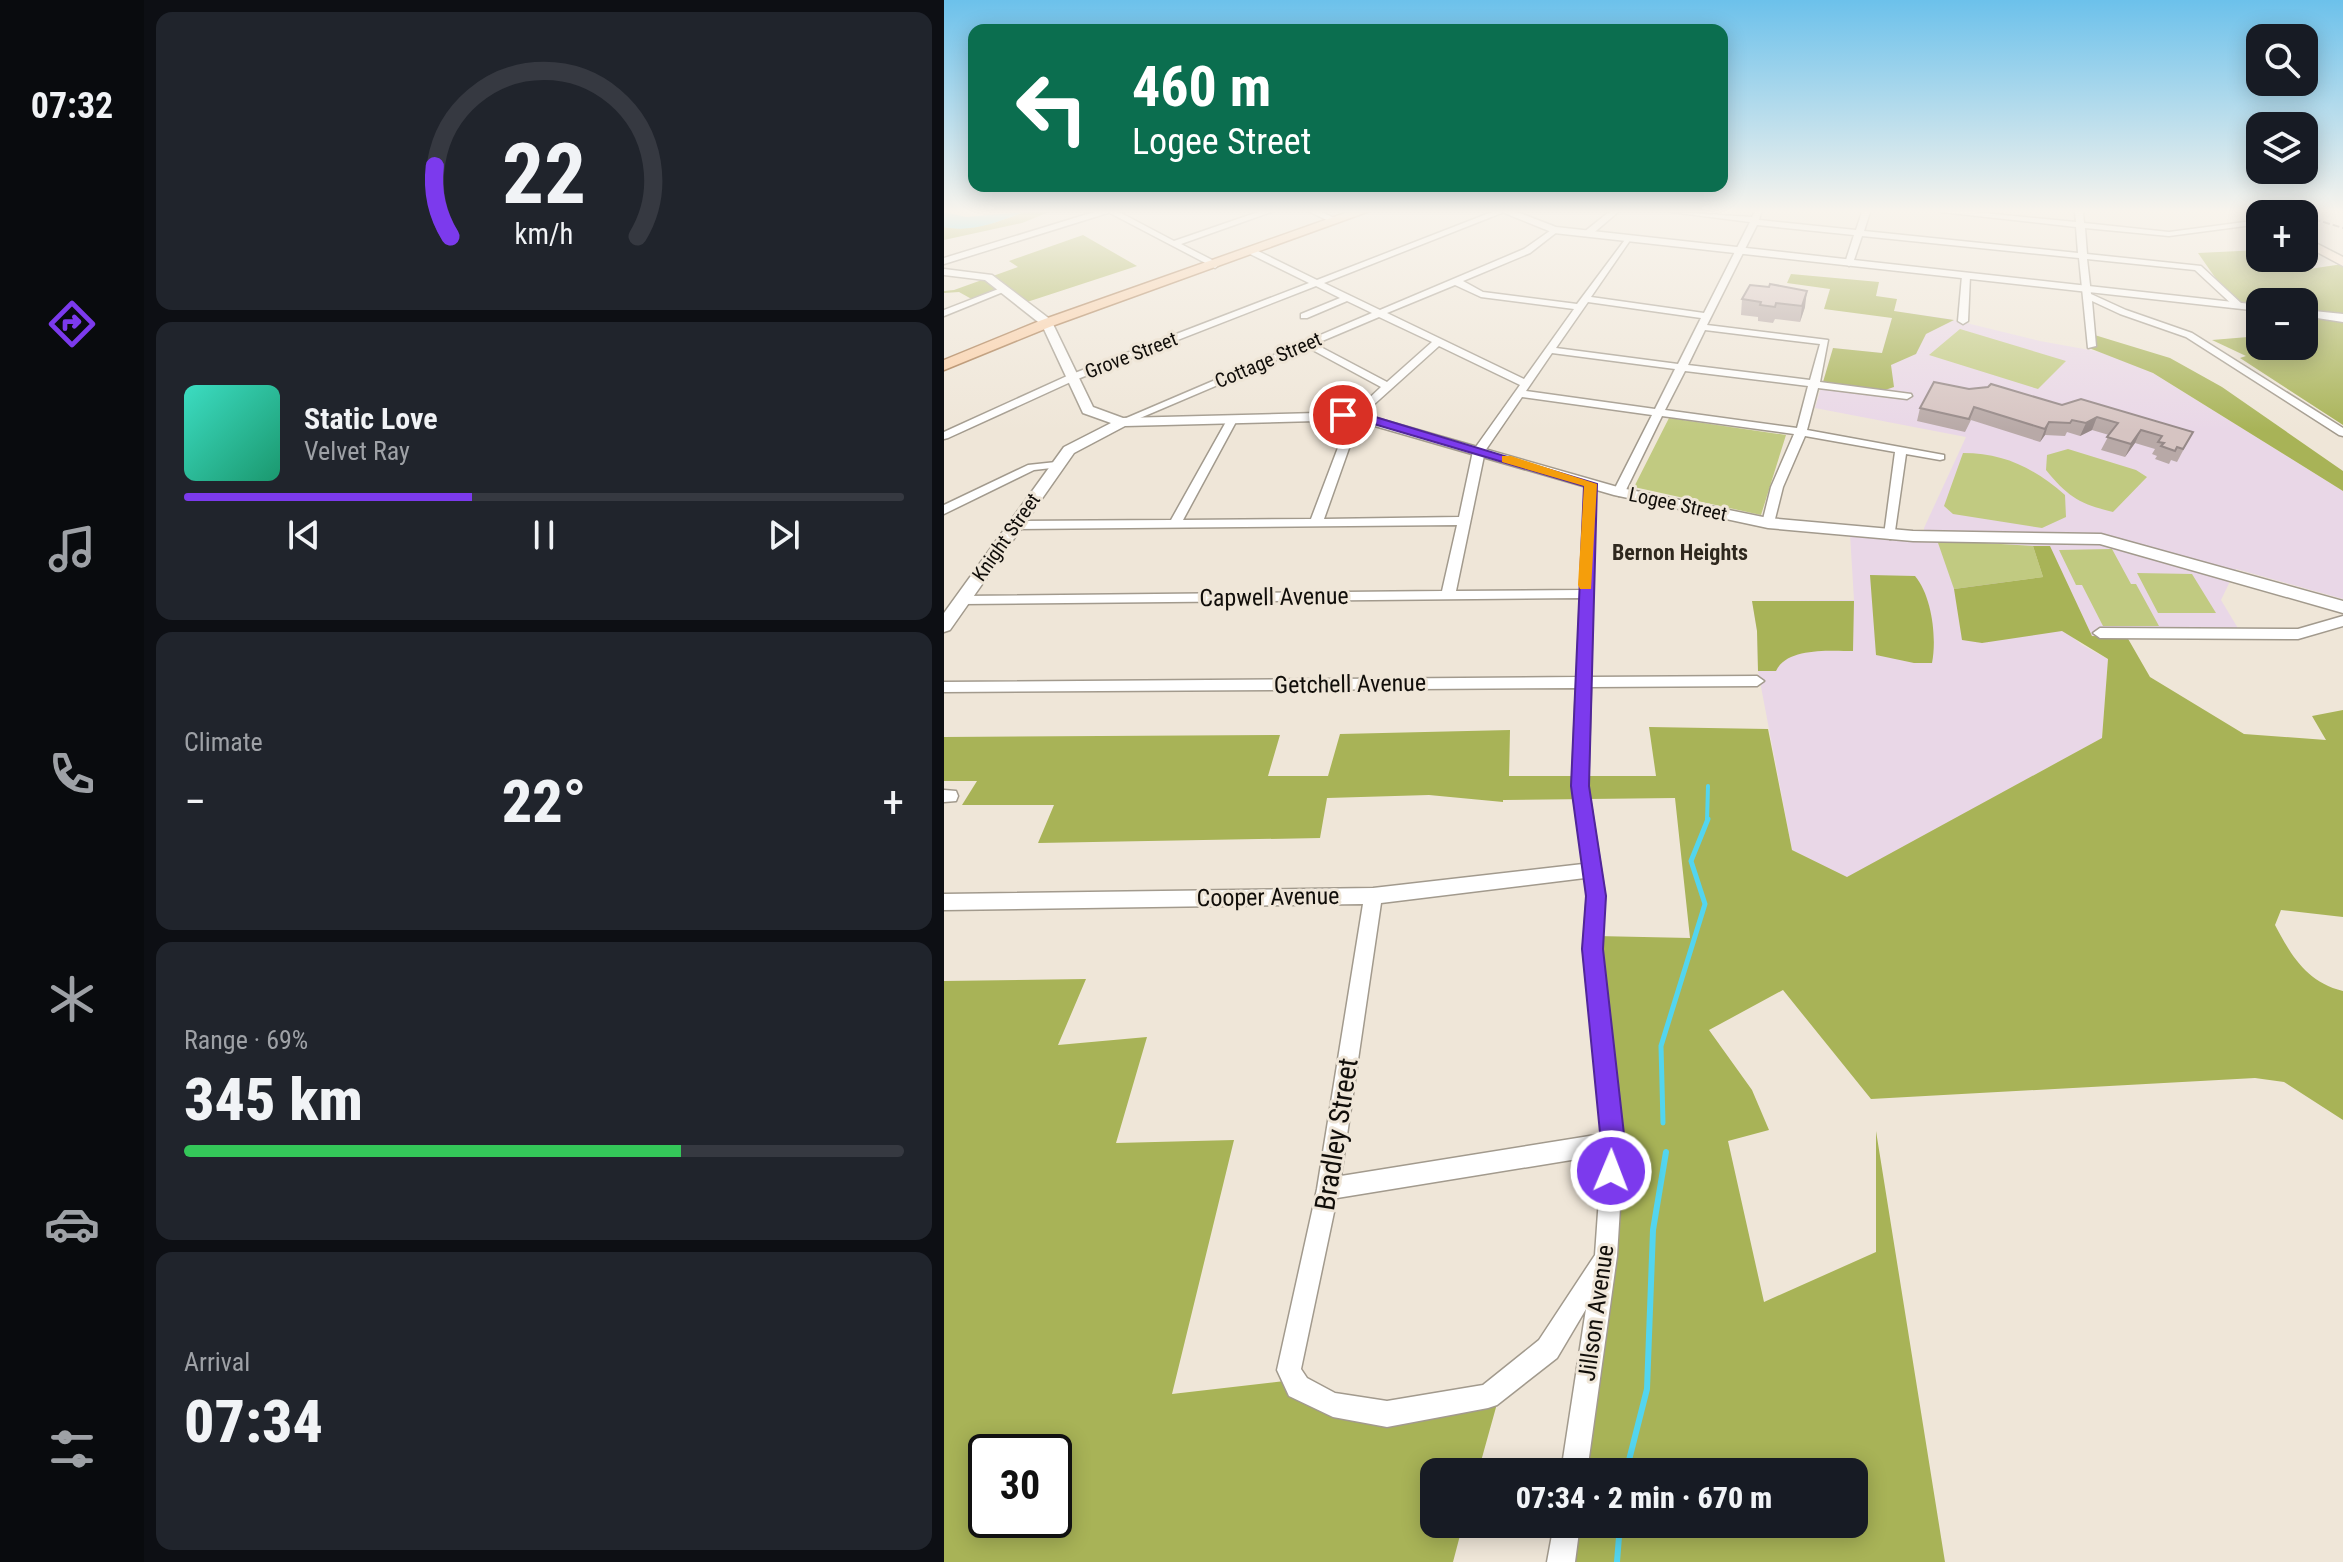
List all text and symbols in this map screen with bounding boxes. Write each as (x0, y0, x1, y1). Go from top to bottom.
map controls (2246, 24, 2318, 360)
button: search (2246, 24, 2318, 96)
text: 460 m (1132, 54, 1271, 120)
icon: left (1000, 56, 1104, 160)
text: 07:32 (31, 85, 113, 127)
button: layers (2246, 112, 2318, 184)
text: Logee Street (1132, 121, 1311, 163)
text: 22 (502, 126, 586, 223)
button: + (2246, 200, 2318, 272)
text: km/h (515, 217, 573, 251)
button: − (2246, 288, 2318, 360)
icon: directions (44, 296, 100, 352)
street label: Grove Street (1081, 326, 1181, 384)
street label: Cottage Street (1211, 327, 1325, 393)
pin (1309, 381, 1377, 449)
icon: arrive (1321, 393, 1365, 437)
text: Static Love (304, 401, 438, 436)
text: Velvet Ray (304, 436, 410, 466)
street label: Logee Street (1627, 482, 1729, 526)
street label: Knight Street (967, 488, 1045, 586)
icon: previous (282, 513, 326, 557)
icon: pause (522, 513, 566, 557)
icon: next (762, 513, 806, 557)
icon: music (44, 521, 100, 577)
district label: Bernon Heights (1612, 540, 1748, 565)
street label: Capwell Avenue (1199, 582, 1349, 612)
street label: Getchell Avenue (1274, 669, 1426, 699)
text: Climate (184, 727, 263, 757)
icon: phone (44, 746, 100, 802)
text: 22° (502, 766, 586, 837)
text: − (184, 776, 206, 828)
text: + (882, 776, 904, 828)
street label: Cooper Avenue (1196, 882, 1340, 912)
icon: climate (44, 971, 100, 1027)
text: Range · 69% (184, 1025, 308, 1055)
street label: Bradley Street (1308, 1056, 1365, 1213)
text: 345 km (184, 1064, 363, 1135)
position arrow (1569, 1129, 1653, 1213)
icon: car (44, 1196, 100, 1252)
street label: Jillson Avenue (1573, 1243, 1619, 1383)
text: Arrival (184, 1347, 250, 1377)
text: 07:34 (184, 1386, 323, 1457)
icon: filters (44, 1421, 100, 1477)
speed limit sign: 30 (968, 1434, 1072, 1538)
text: 07:34 · 2 min · 670 m (1516, 1480, 1772, 1515)

